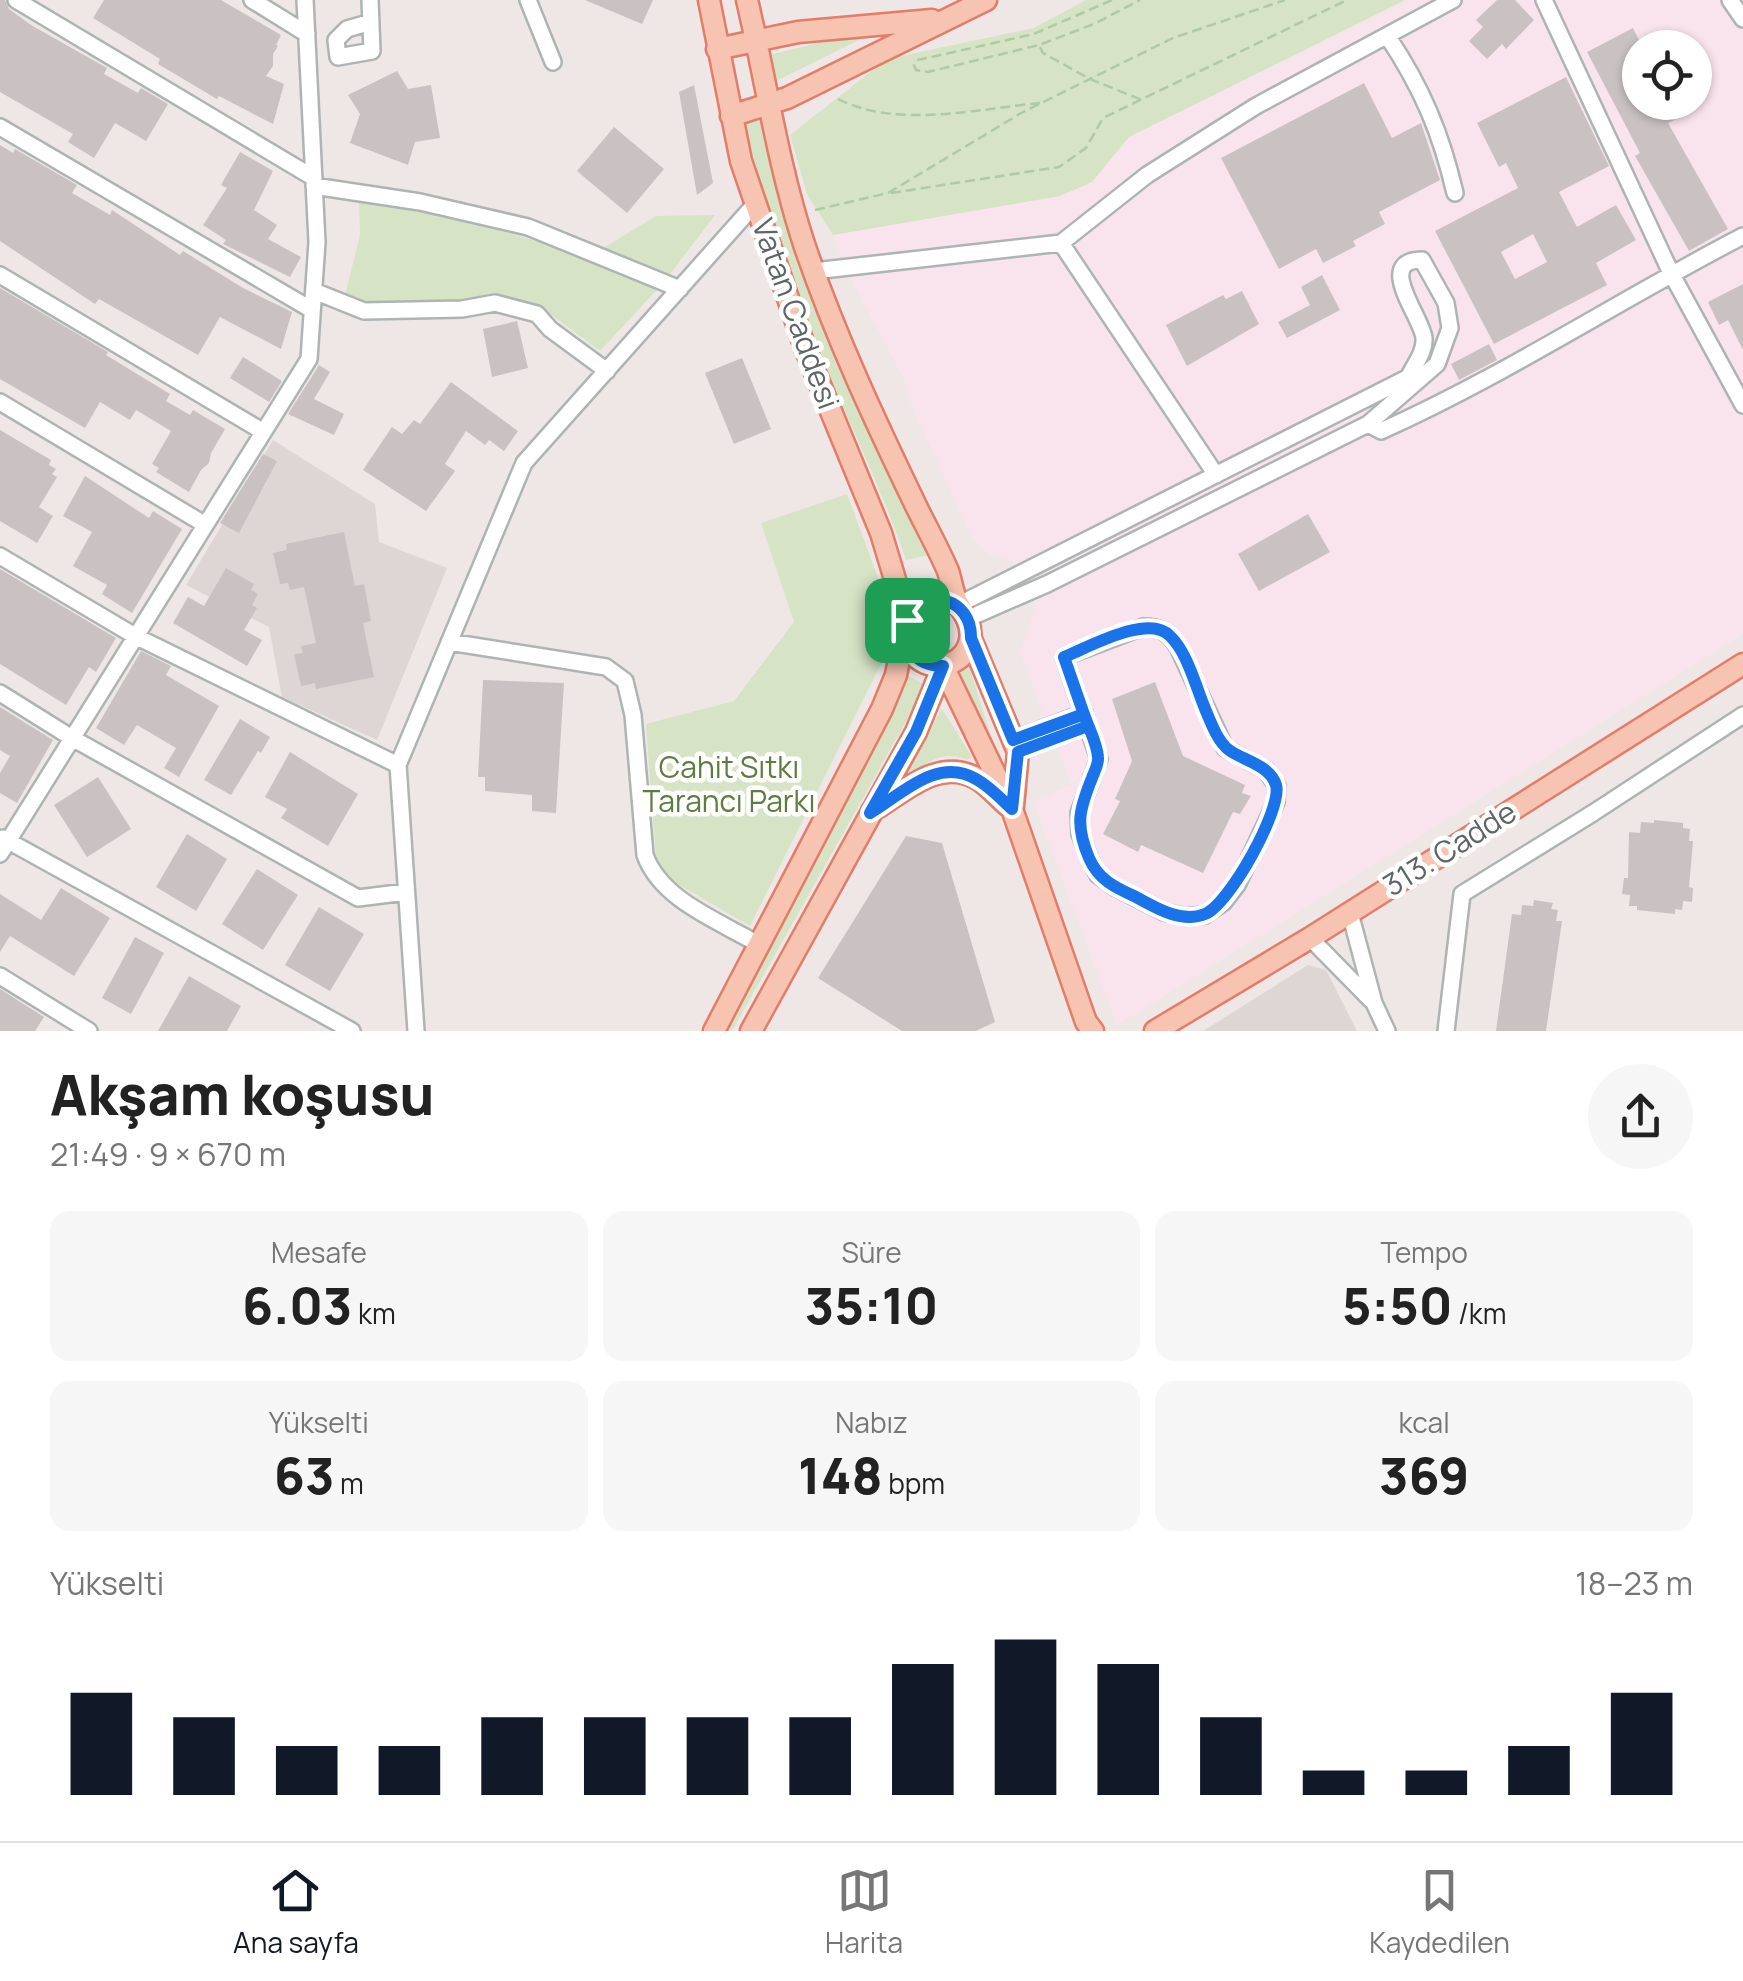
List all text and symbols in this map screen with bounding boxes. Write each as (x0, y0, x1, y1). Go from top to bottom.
map controls (1622, 30, 1712, 120)
button: locate (1622, 30, 1712, 120)
street label: Vatan Caddesi (743, 213, 850, 414)
pin (865, 578, 950, 663)
icon: arrive (880, 593, 935, 648)
park label: Cahit Sıtkı Tarancı Parkı (642, 746, 816, 821)
street label: 313. Cadde (1375, 791, 1524, 905)
text: Akşam koşusu (50, 1056, 435, 1132)
button: share (1588, 1064, 1693, 1169)
text: 21:49 · 9 × 670 m (50, 1132, 286, 1176)
text: Mesafe (271, 1233, 367, 1271)
text: Süre (841, 1233, 902, 1271)
text: Tempo (1381, 1233, 1468, 1271)
text: 6.03 (242, 1271, 352, 1339)
text: 35:10 (805, 1271, 938, 1339)
text: 5:50 (1342, 1271, 1452, 1339)
text: km (352, 1294, 396, 1332)
text: /km (1452, 1294, 1506, 1332)
text: Yükselti (269, 1403, 369, 1441)
text: Nabız (835, 1403, 908, 1441)
text: kcal (1399, 1403, 1450, 1441)
text: 63 (274, 1441, 334, 1509)
text: 148 (798, 1441, 883, 1509)
text: 369 (1379, 1441, 1469, 1509)
text: m (334, 1464, 364, 1502)
text: bpm (883, 1464, 945, 1502)
text: Yükselti (50, 1561, 164, 1605)
text: 18–23 m (1575, 1561, 1693, 1605)
tab: Ana sayfa (233, 1863, 359, 1961)
tab: Harita (825, 1863, 903, 1961)
tab: Kaydedilen (1369, 1863, 1510, 1961)

